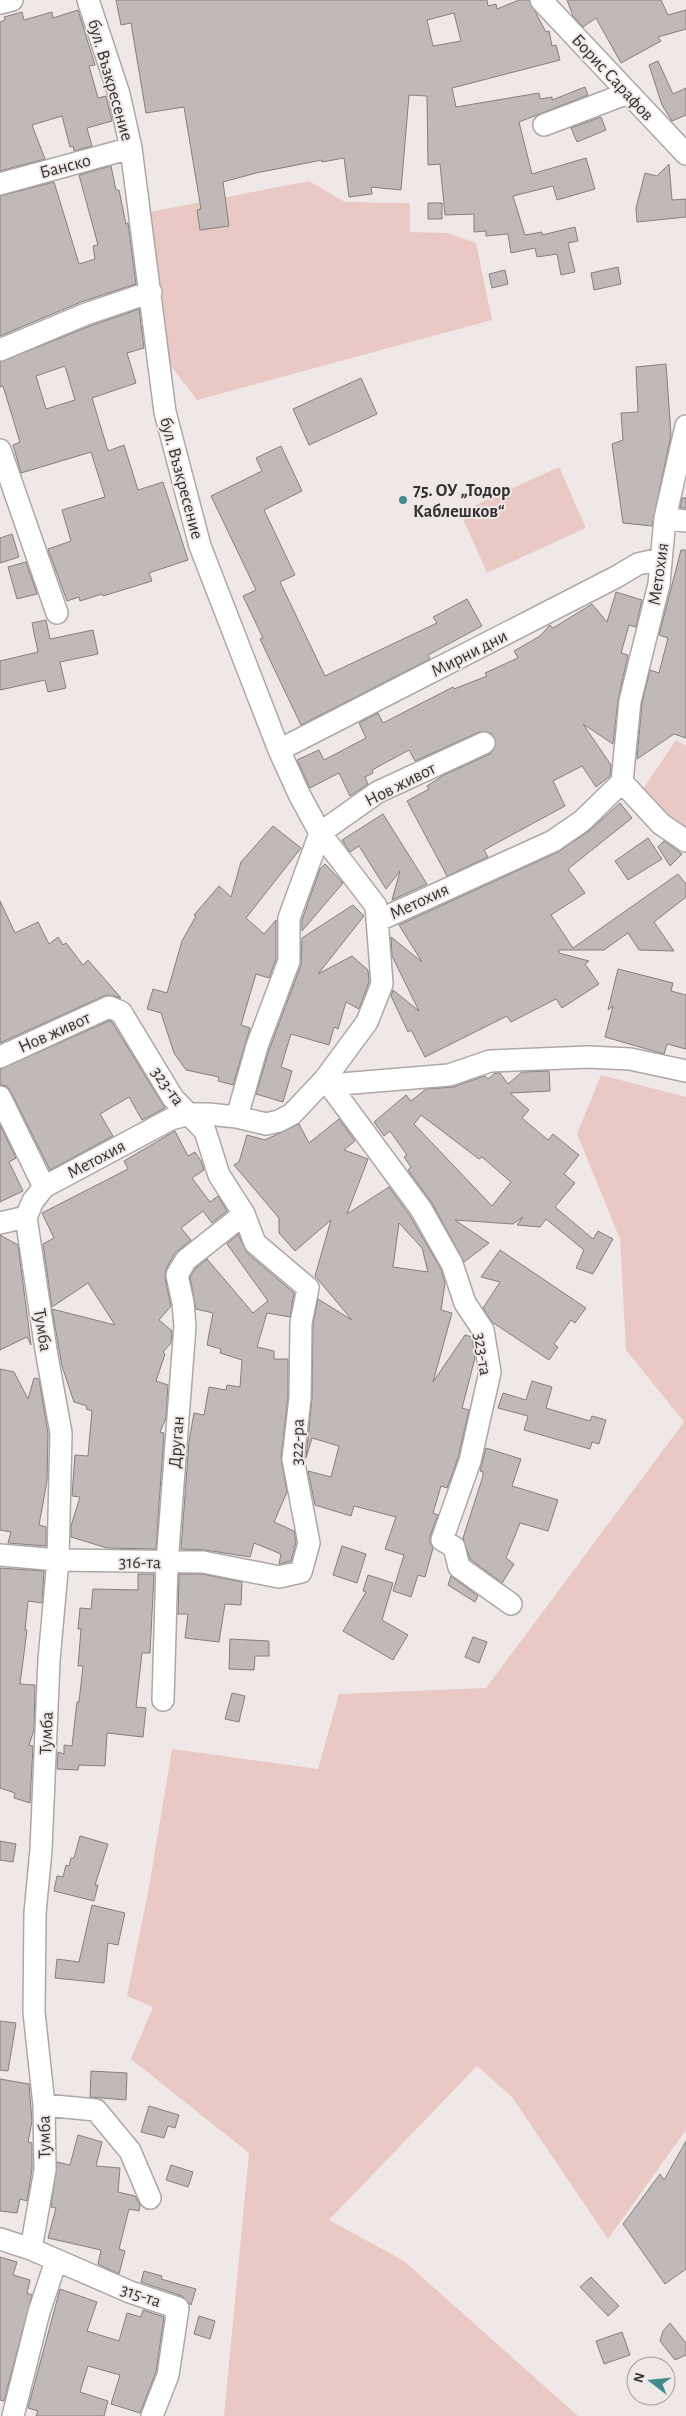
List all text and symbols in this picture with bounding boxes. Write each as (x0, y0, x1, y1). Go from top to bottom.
street label: бул. Възкресение (84, 17, 137, 143)
street label: Борис Сарафов (568, 31, 657, 124)
street label: Банско (38, 152, 93, 182)
street label: бул. Възкресение (156, 415, 207, 541)
place label: 75. ОУ „Тодор Каблешков“ (413, 482, 510, 521)
marker: 75. ОУ „Тодор Каблешков“ (397, 494, 409, 506)
street label: Метохия (646, 542, 672, 607)
street label: Мирни дни (428, 627, 510, 681)
street label: Нов живот (362, 759, 439, 810)
street label: Метохия (387, 880, 452, 923)
street label: Нов живот (16, 1009, 94, 1057)
street label: 323-та (147, 1064, 187, 1109)
street label: Метохия (64, 1137, 129, 1183)
street label: Тумба (30, 1307, 55, 1353)
street label: 323-та (470, 1331, 494, 1377)
street label: Друган (166, 1415, 188, 1469)
street label: 322-ра (288, 1418, 308, 1466)
street label: 316-та (119, 1554, 161, 1572)
street label: Тумба (36, 1711, 57, 1755)
street label: Тумба (35, 2115, 54, 2159)
street label: 315-та (118, 2281, 163, 2311)
north arrow (626, 2356, 676, 2406)
text: N (631, 2371, 648, 2384)

